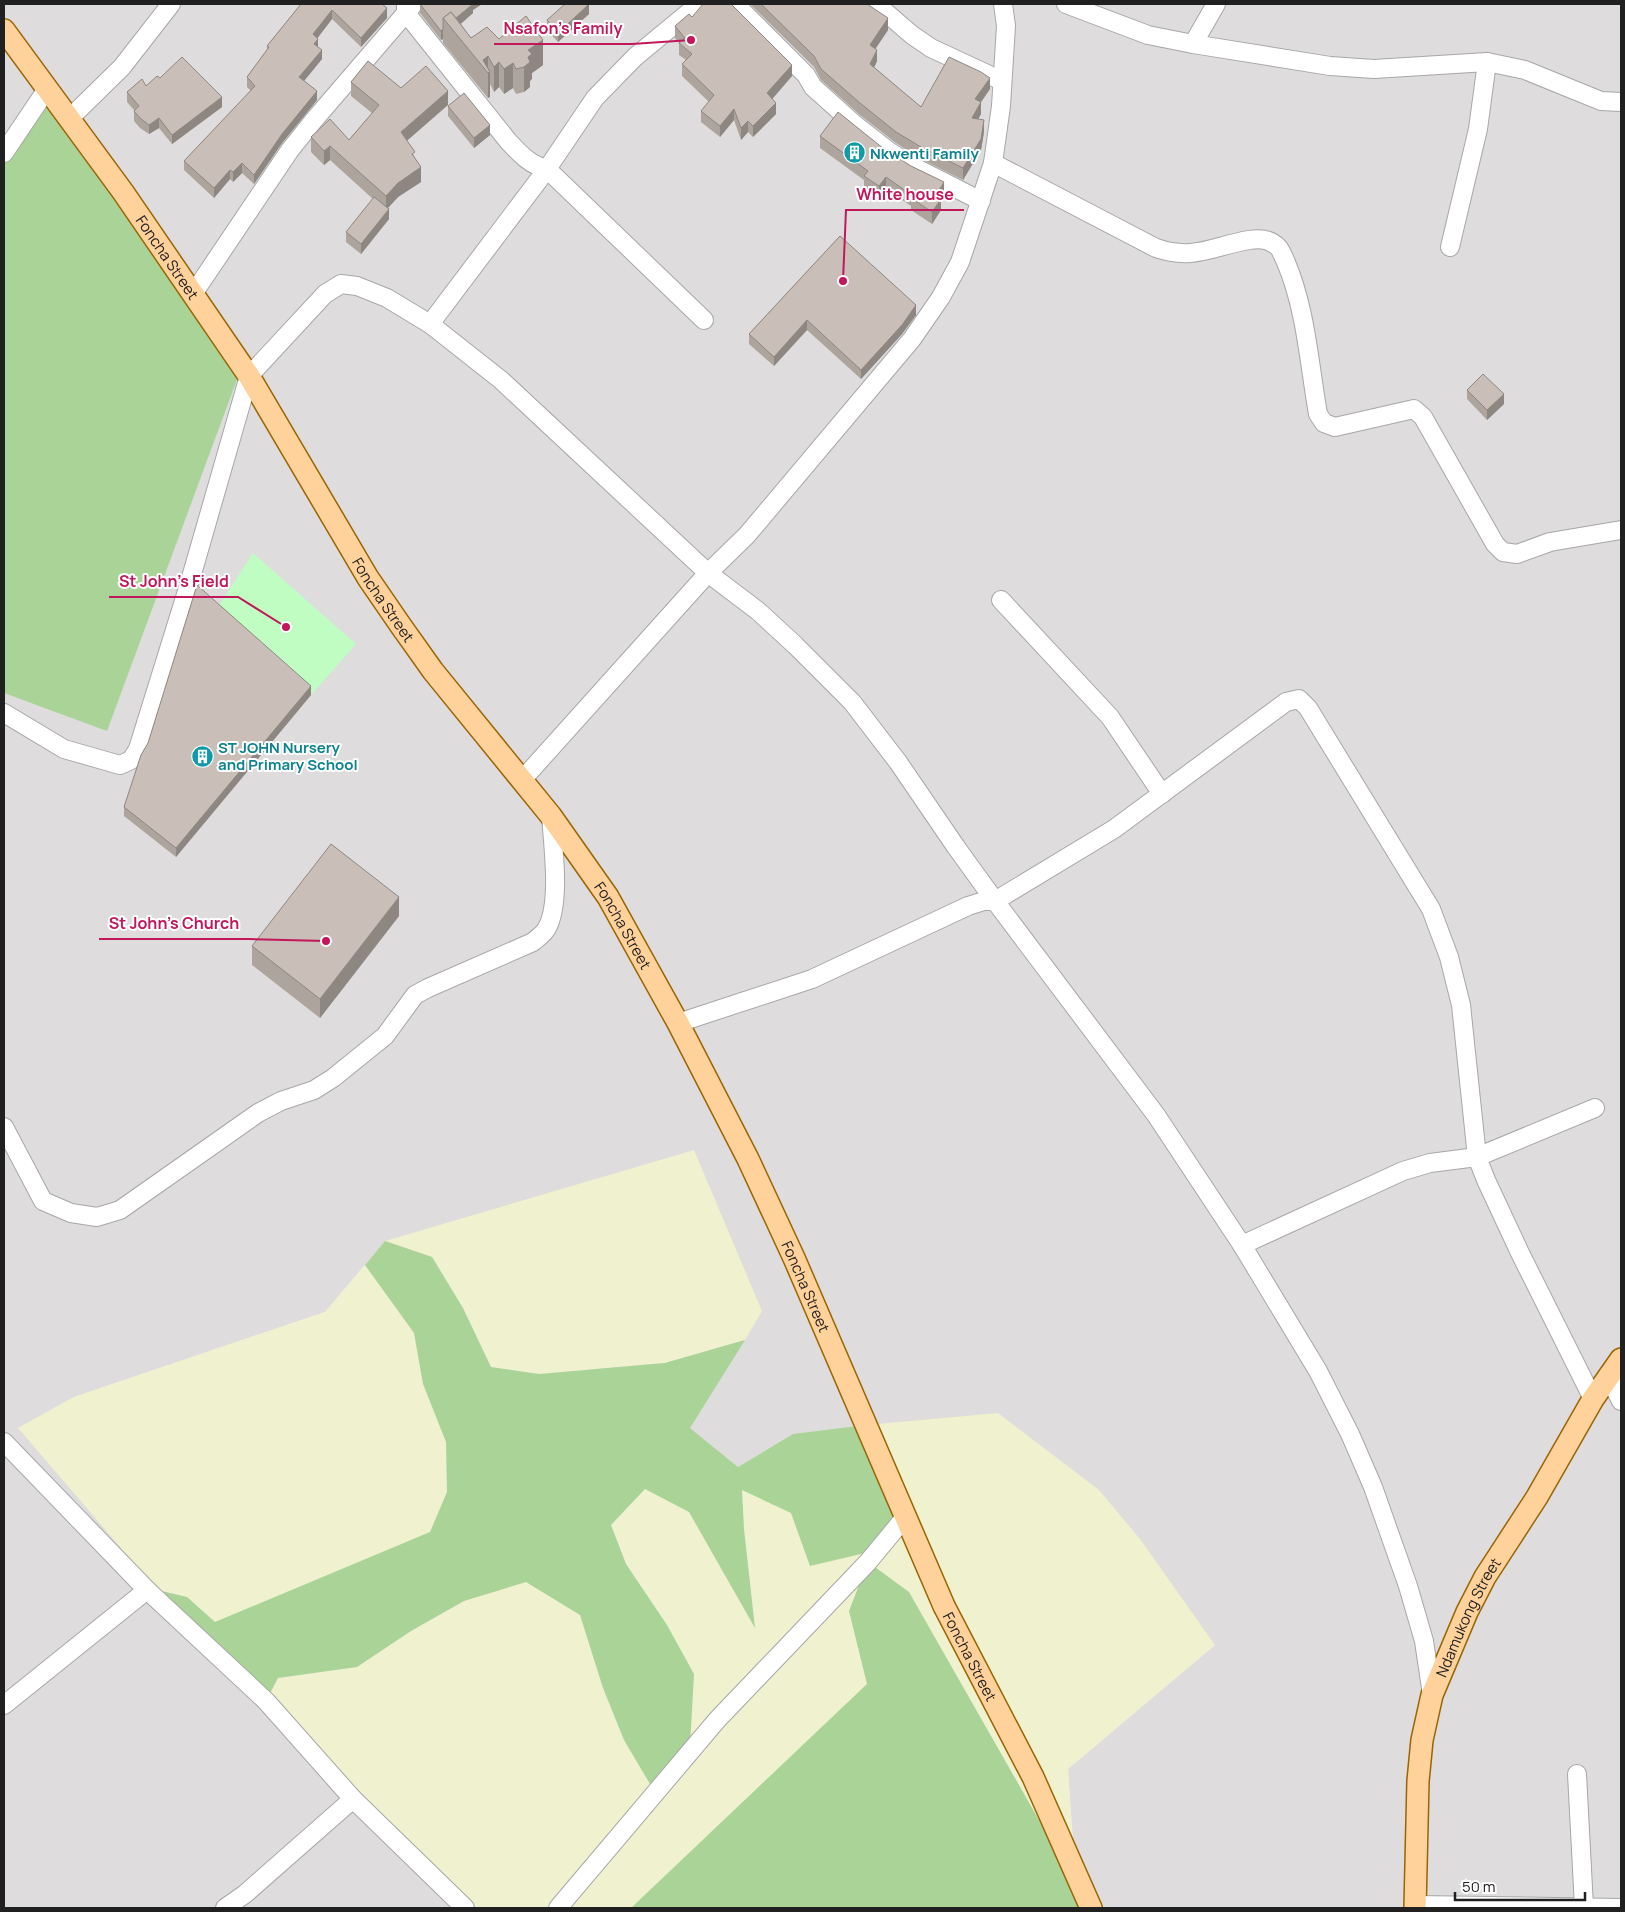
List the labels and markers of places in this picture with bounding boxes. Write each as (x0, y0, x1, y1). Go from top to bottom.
callout: Nsafon's Family (494, 13, 632, 44)
building icon: Nkwenti Family (842, 141, 866, 165)
place label: Nkwenti Family (870, 143, 980, 164)
callout: White house (846, 179, 964, 210)
callout: St John's Field (109, 566, 238, 597)
place label: ST JOHN Nursery and Primary School (218, 737, 358, 775)
building icon: ST JOHN Nursery and Primary School (190, 744, 214, 768)
callout: St John's Church (99, 908, 249, 939)

